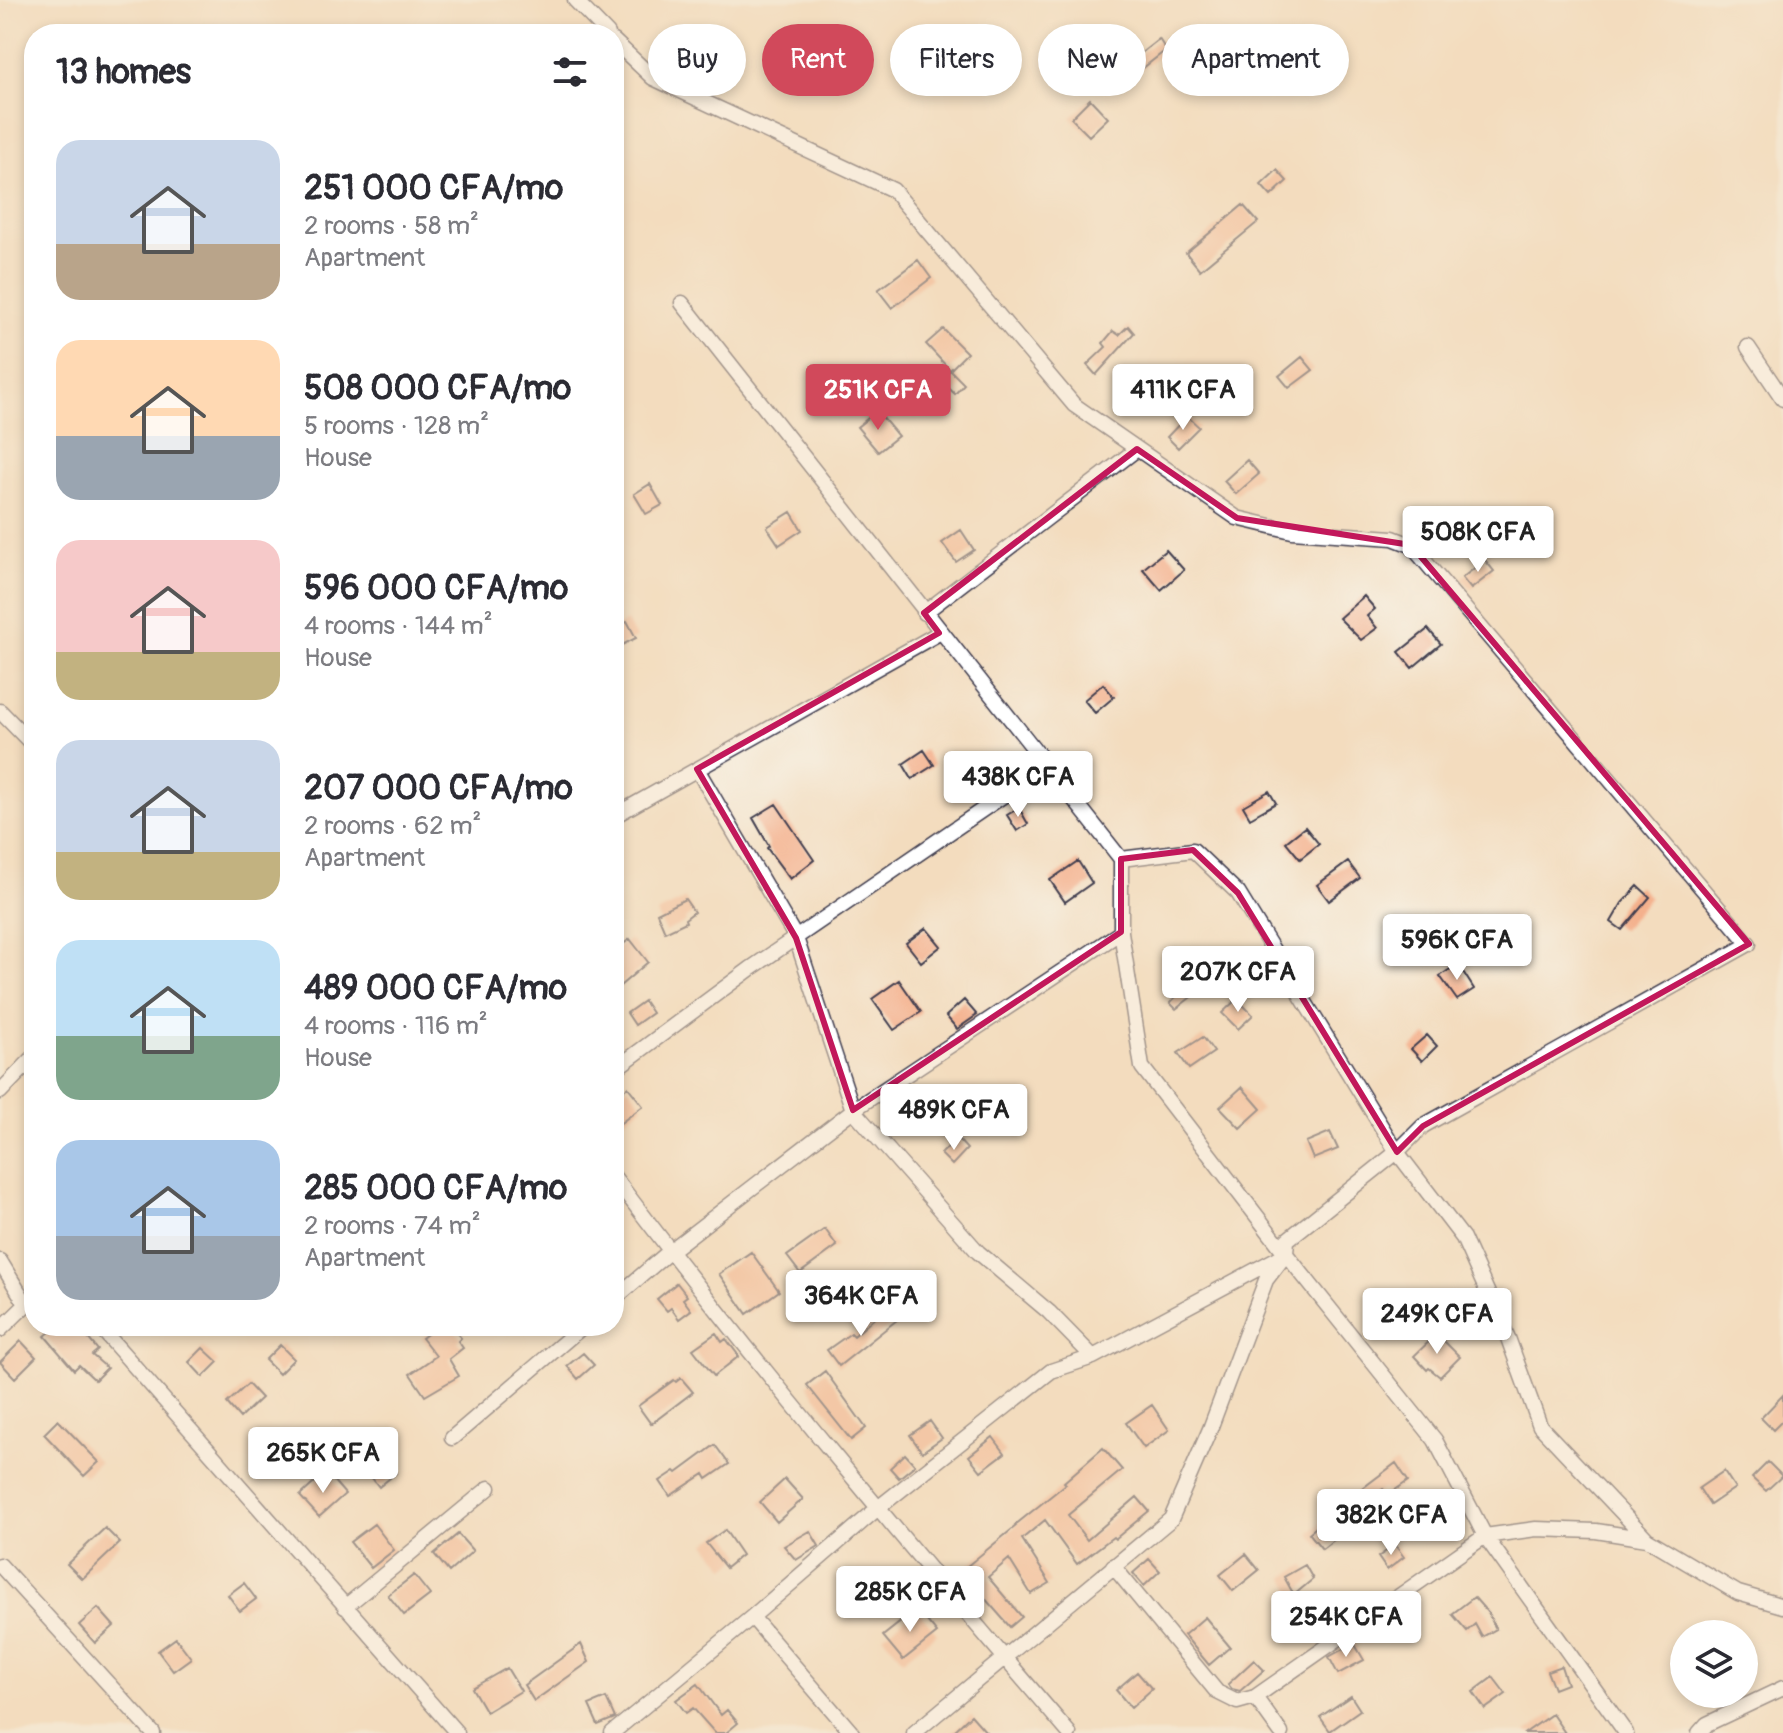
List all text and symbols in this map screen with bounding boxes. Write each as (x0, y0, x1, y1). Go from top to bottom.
chip: Buy (648, 24, 746, 96)
chip: Rent (762, 24, 874, 96)
chip: Filters (890, 24, 1022, 96)
chip: New (1038, 24, 1146, 96)
chip: Apartment (1162, 24, 1349, 96)
icon: filters (548, 50, 592, 94)
text: 13 homes (56, 51, 191, 94)
text: 251 000 CFA/mo (304, 167, 563, 210)
icon: home (120, 172, 216, 268)
text: 2 rooms · 58 m² (304, 210, 479, 242)
text: Apartment (304, 242, 425, 274)
pin: 251K CFA (795, 364, 961, 432)
pin: 411K CFA (1100, 364, 1266, 432)
text: 508 000 CFA/mo (304, 367, 571, 410)
icon: home (120, 372, 216, 468)
text: 251K CFA (824, 374, 932, 406)
text: 411K CFA (1130, 374, 1236, 406)
text: 5 rooms · 128 m² (304, 410, 489, 442)
text: House (304, 442, 372, 474)
pin: 508K CFA (1395, 506, 1561, 574)
text: 508K CFA (1421, 516, 1535, 548)
text: 596 000 CFA/mo (304, 567, 568, 610)
icon: home (120, 572, 216, 668)
text: 4 rooms · 144 m² (304, 610, 493, 642)
text: House (304, 642, 372, 674)
pin: 438K CFA (935, 751, 1101, 819)
text: 438K CFA (962, 761, 1074, 793)
text: 207 000 CFA/mo (304, 767, 573, 810)
icon: home (120, 772, 216, 868)
text: 2 rooms · 62 m² (304, 810, 481, 842)
text: Apartment (304, 842, 425, 874)
pin: 596K CFA (1374, 914, 1540, 982)
text: 596K CFA (1401, 924, 1513, 956)
pin: 207K CFA (1155, 946, 1321, 1014)
text: 207K CFA (1180, 956, 1296, 988)
text: 489 000 CFA/mo (304, 967, 567, 1010)
icon: home (120, 972, 216, 1068)
text: 4 rooms · 116 m² (304, 1010, 488, 1042)
text: House (304, 1042, 372, 1074)
pin: 489K CFA (871, 1084, 1037, 1152)
text: 489K CFA (898, 1094, 1010, 1126)
text: 285 000 CFA/mo (304, 1167, 567, 1210)
icon: home (120, 1172, 216, 1268)
text: 2 rooms · 74 m² (304, 1210, 481, 1242)
text: Apartment (304, 1242, 425, 1274)
pin: 364K CFA (778, 1270, 944, 1338)
text: 364K CFA (804, 1280, 918, 1312)
pin: 249K CFA (1354, 1288, 1520, 1356)
text: 249K CFA (1381, 1298, 1493, 1330)
pin: 265K CFA (240, 1427, 406, 1495)
text: 265K CFA (266, 1437, 380, 1469)
pin: 382K CFA (1308, 1489, 1474, 1557)
text: 382K CFA (1335, 1499, 1447, 1531)
pin: 285K CFA (827, 1566, 993, 1634)
text: 285K CFA (854, 1576, 966, 1608)
pin: 254K CFA (1263, 1591, 1429, 1659)
text: 254K CFA (1289, 1601, 1403, 1633)
map controls (1670, 1620, 1758, 1708)
button: layers (1670, 1620, 1758, 1708)

